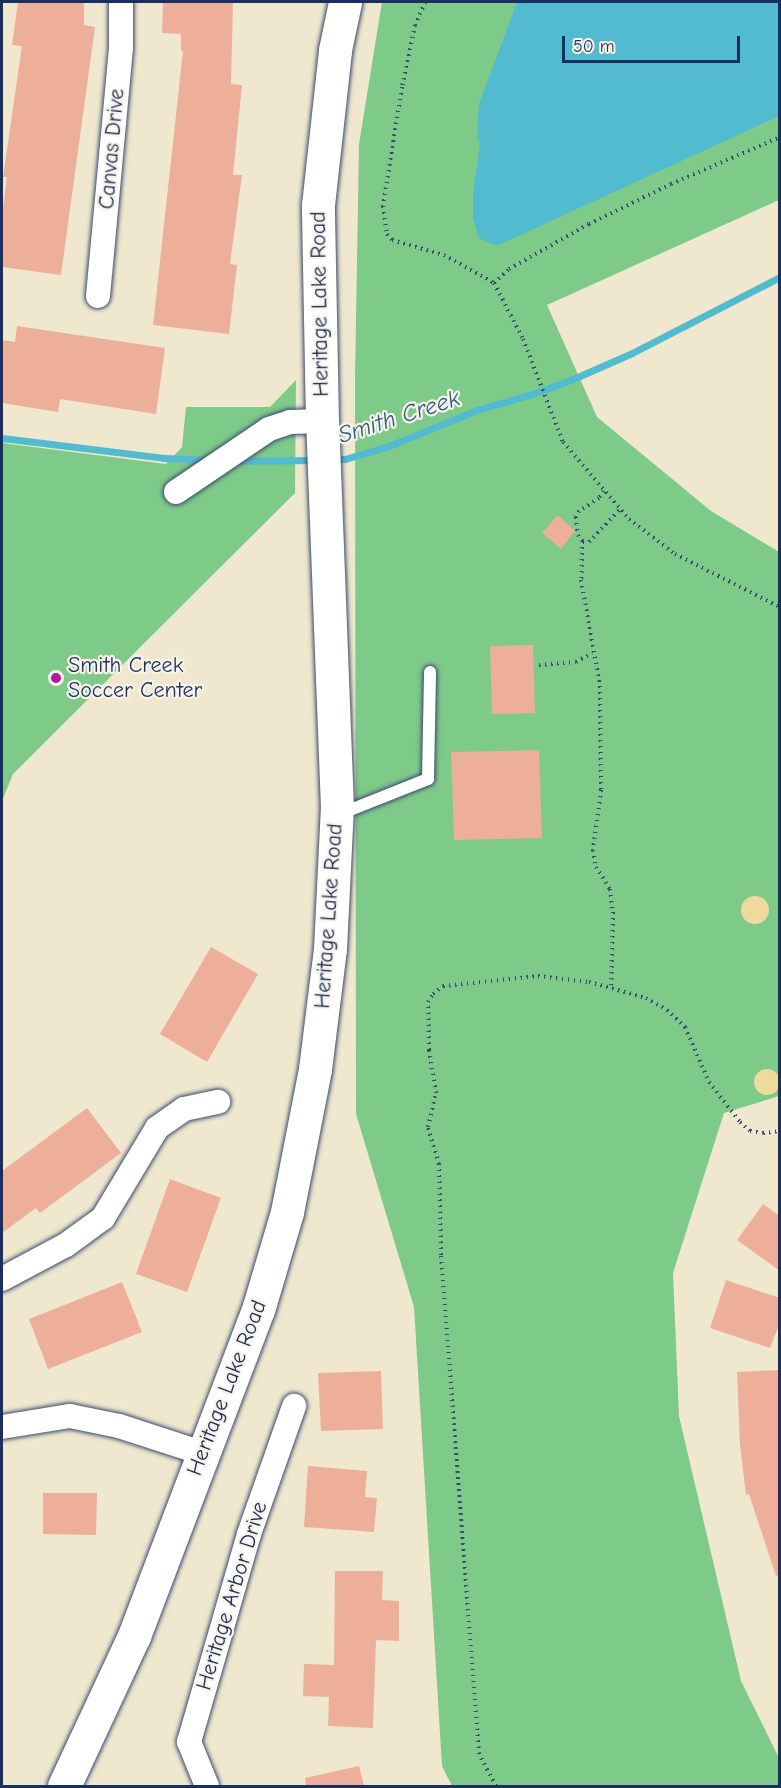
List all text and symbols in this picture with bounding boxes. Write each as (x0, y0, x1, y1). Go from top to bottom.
scale bar (565, 24, 744, 62)
text: 50 m (573, 36, 615, 57)
street label: Canvas Drive (94, 88, 130, 210)
street label: Heritage Lake Road (305, 211, 335, 397)
water label: Smith Creek (334, 384, 464, 450)
place label: Smith Creek Soccer Center (68, 652, 202, 704)
marker: Smith Creek Soccer Center (49, 671, 63, 685)
street label: Heritage Lake Road (309, 822, 349, 1010)
street label: Heritage Lake Road (181, 1297, 273, 1479)
street label: Heritage Arbor Drive (191, 1498, 273, 1694)

